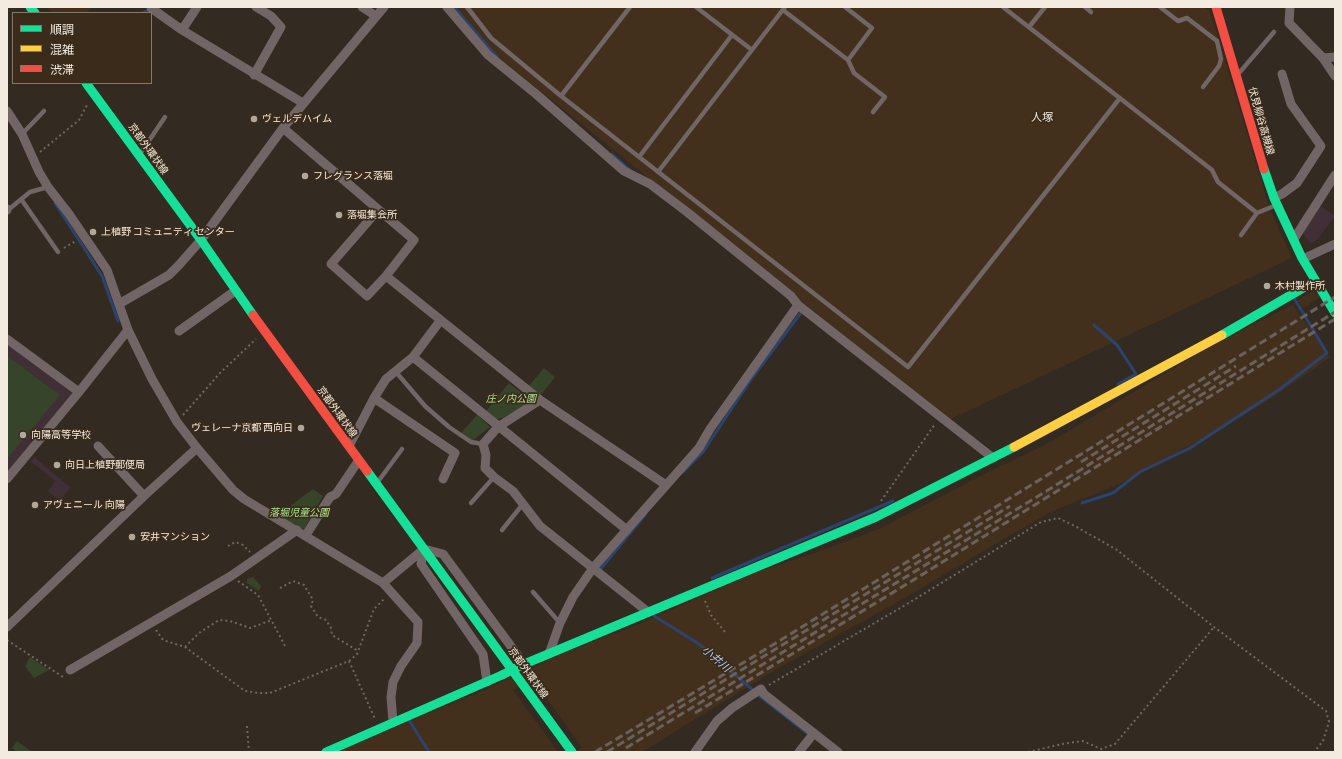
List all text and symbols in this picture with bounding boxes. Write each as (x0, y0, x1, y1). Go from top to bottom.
legend (12, 12, 152, 84)
text: 順調 (50, 23, 74, 37)
text: 混雑 (50, 43, 74, 57)
text: 渋滞 (50, 63, 74, 77)
street label: 伏見柳谷高槻線 (1246, 86, 1276, 156)
district label: 人塚 (1031, 111, 1053, 125)
place label: ヴェルデハイム (262, 113, 332, 125)
marker: ヴェルデハイム (249, 114, 259, 124)
street label: 京都外環状線 (126, 121, 170, 177)
place label: フレグランス落堀 (313, 170, 393, 182)
marker: フレグランス落堀 (300, 171, 310, 181)
place label: 落堀集会所 (347, 209, 397, 221)
marker: 落堀集会所 (334, 210, 344, 220)
place label: 上植野 コミュニティ センター (101, 226, 235, 238)
marker: 上植野 コミュニティ センター (88, 227, 98, 237)
place label: 木村製作所 (1275, 280, 1325, 292)
marker: 木村製作所 (1262, 281, 1272, 291)
street label: 京都外環状線 (315, 384, 359, 440)
park label: 庄ノ内公園 (486, 393, 536, 405)
place label: ヴェレーナ京都 西向日 (191, 422, 293, 434)
marker: ヴェレーナ京都 西向日 (296, 423, 306, 433)
place label: 向陽高等学校 (31, 429, 91, 441)
marker: 向陽高等学校 (18, 430, 28, 440)
place label: 向日上植野郵便局 (65, 459, 145, 471)
marker: 向日上植野郵便局 (52, 460, 62, 470)
place label: アヴェニール 向陽 (43, 499, 125, 511)
marker: アヴェニール 向陽 (30, 500, 40, 510)
park label: 落堀児童公園 (269, 507, 329, 519)
place label: 安井マンション (140, 531, 210, 543)
marker: 安井マンション (127, 532, 137, 542)
water label: 小井川 (699, 643, 733, 675)
street label: 京都外環状線 (506, 645, 550, 701)

